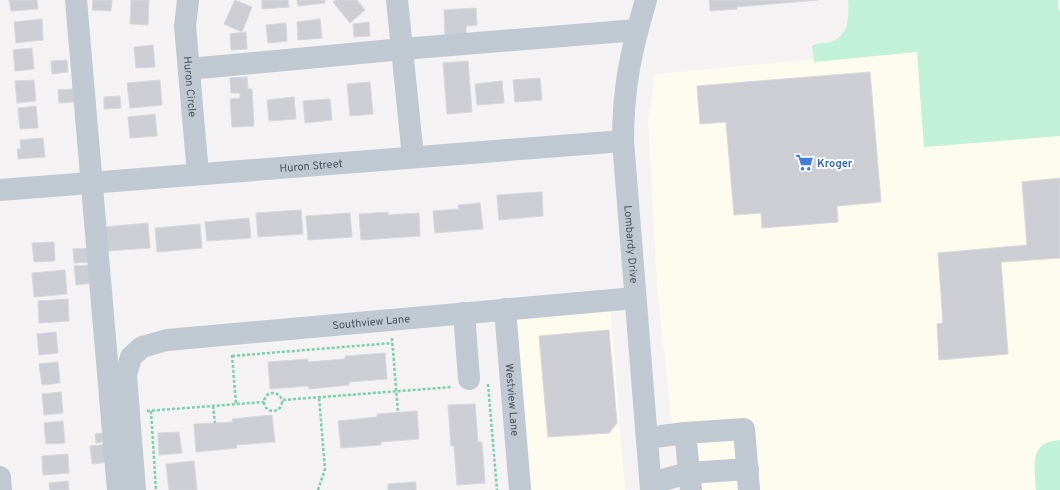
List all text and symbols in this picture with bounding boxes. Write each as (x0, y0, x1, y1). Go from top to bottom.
street label: Huron Circle (180, 56, 199, 118)
supermarket icon: Kroger (794, 153, 814, 173)
street label: Huron Street (279, 157, 343, 176)
place label: Kroger (817, 157, 853, 171)
street label: Lombardy Drive (620, 205, 640, 284)
street label: Southview Lane (332, 312, 411, 333)
street label: Westview Lane (502, 363, 522, 437)

